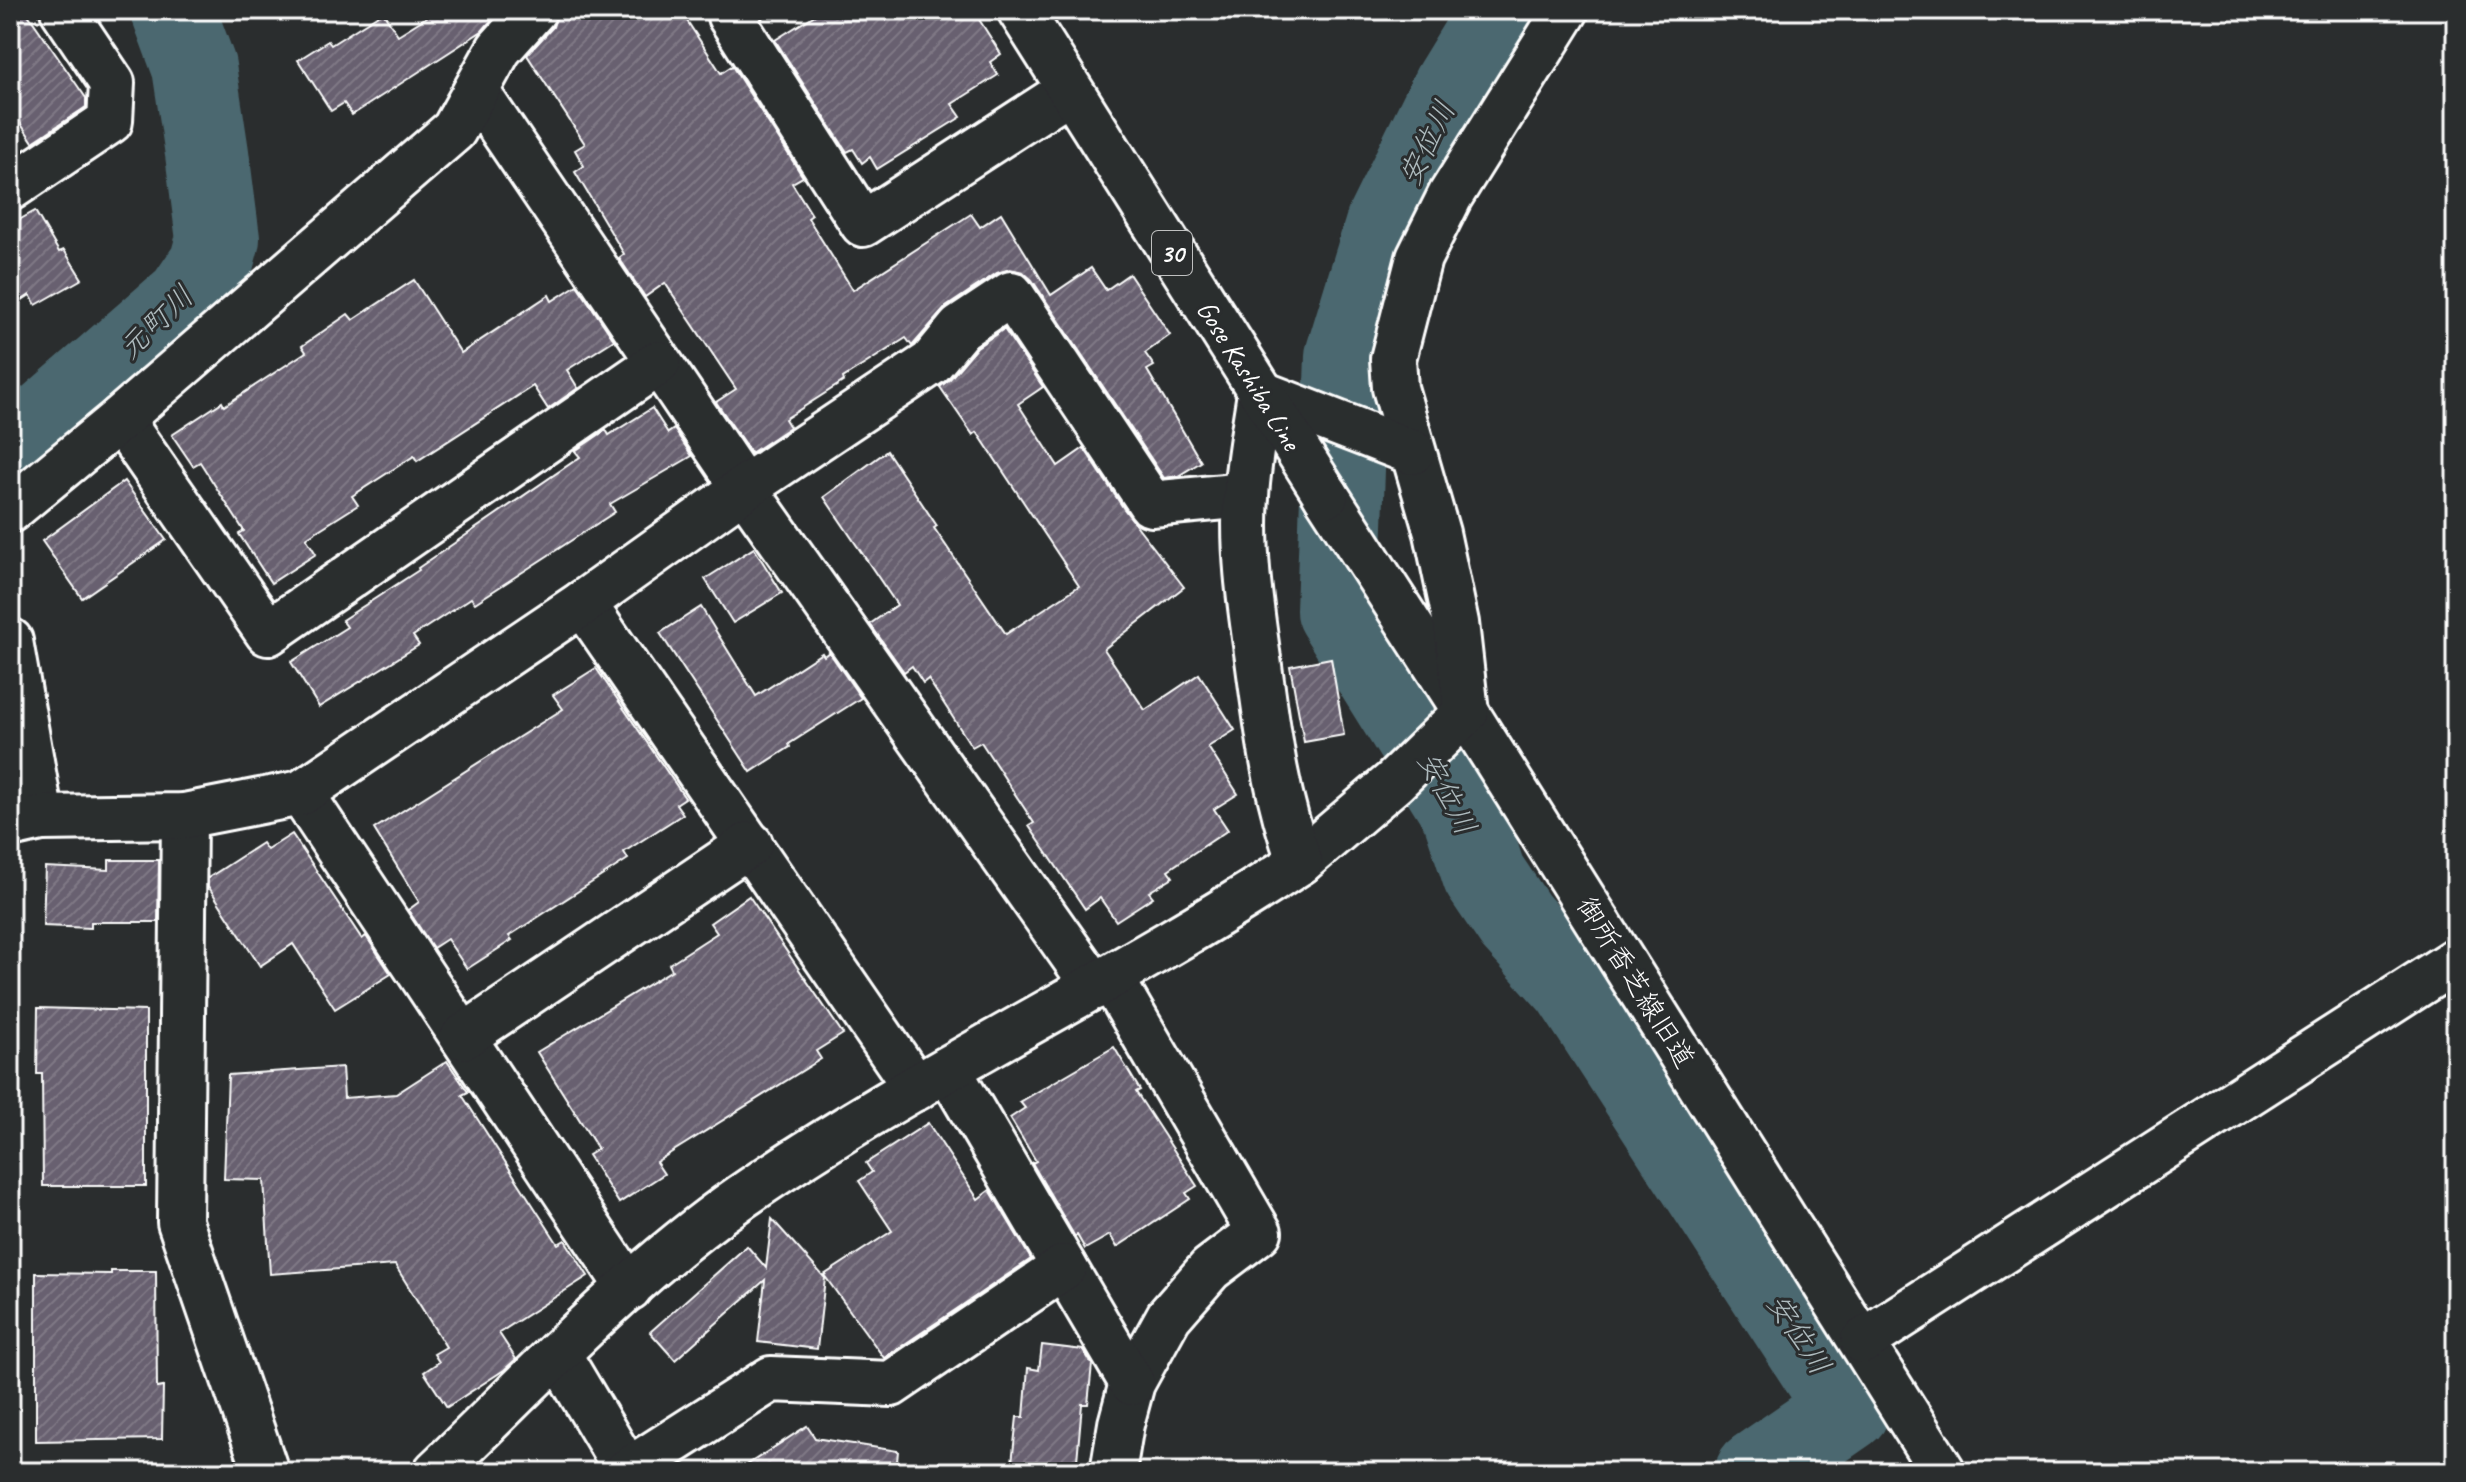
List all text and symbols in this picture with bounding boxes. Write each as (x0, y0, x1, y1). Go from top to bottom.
water label: 安位川 (1390, 94, 1464, 192)
road number: 30 (1152, 231, 1192, 275)
water label: 元町川 (110, 277, 202, 367)
street label: Gose Kashiba Line (1189, 294, 1310, 458)
water label: 安位川 (1409, 744, 1485, 842)
street label: 御所香芝線旧道 (1569, 890, 1703, 1074)
water label: 安位川 (1759, 1286, 1839, 1382)

